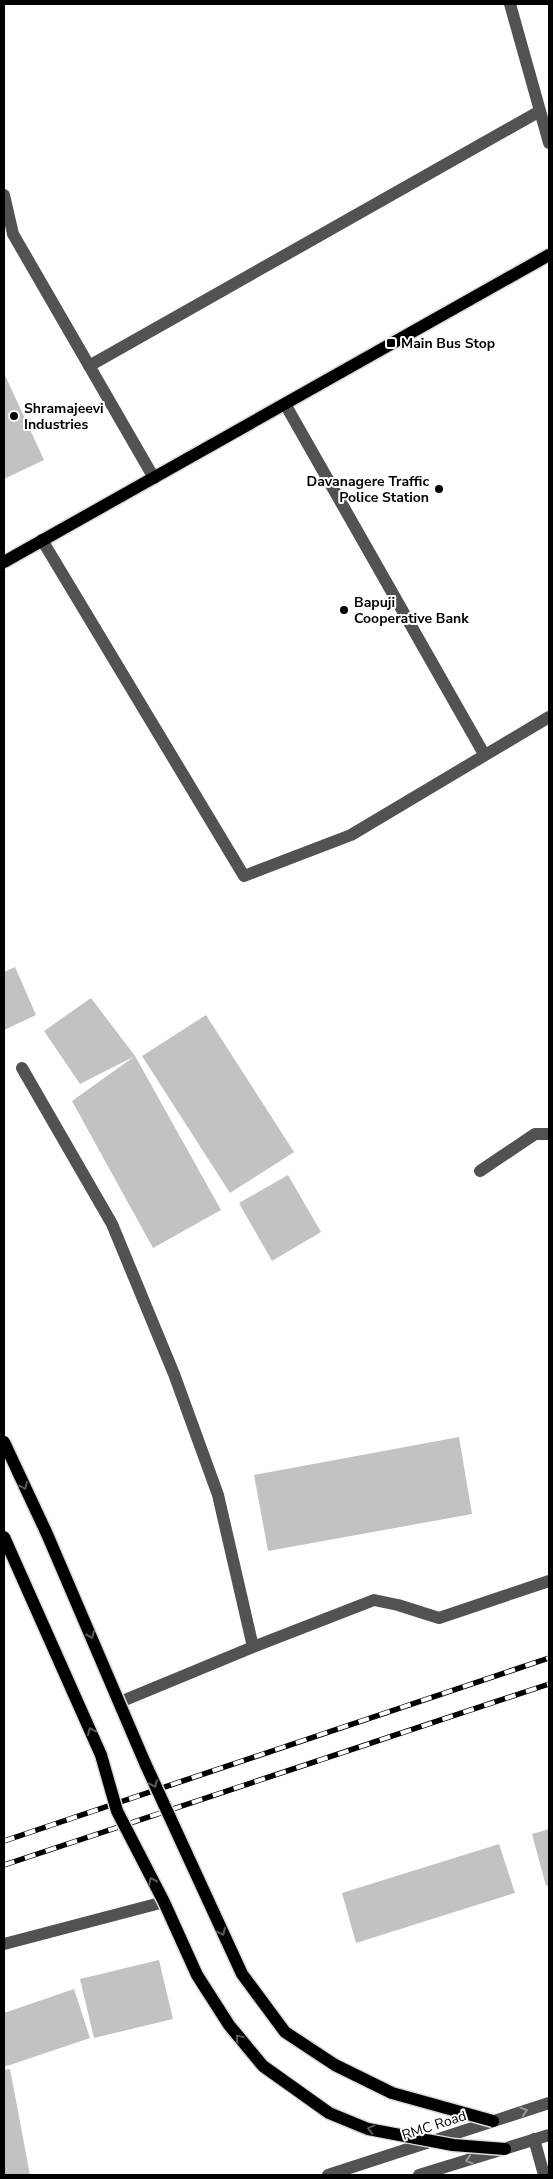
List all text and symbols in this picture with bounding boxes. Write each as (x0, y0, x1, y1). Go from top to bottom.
place label: Main Bus Stop (401, 334, 495, 353)
marker: Main Bus Stop (385, 337, 397, 349)
place label: Shramajeevi Industries (24, 399, 104, 434)
marker: Shramajeevi Industries (8, 410, 20, 422)
place label: Davanagere Traffic Police Station (307, 472, 429, 507)
marker: Davanagere Traffic Police Station (433, 483, 445, 495)
place label: Bapuji Cooperative Bank (354, 593, 469, 628)
marker: Bapuji Cooperative Bank (338, 604, 350, 616)
one-way arrow (18, 1481, 29, 1490)
one-way arrow (84, 1630, 95, 1639)
one-way arrow (86, 1727, 97, 1736)
one-way arrow (148, 1779, 159, 1788)
one-way arrow (148, 1877, 158, 1886)
one-way arrow (216, 1927, 226, 1936)
one-way arrow (236, 2034, 245, 2043)
street label: RMC Road (399, 2106, 469, 2145)
one-way arrow (519, 2107, 527, 2117)
one-way arrow (367, 2124, 375, 2134)
one-way arrow (466, 2154, 474, 2164)

